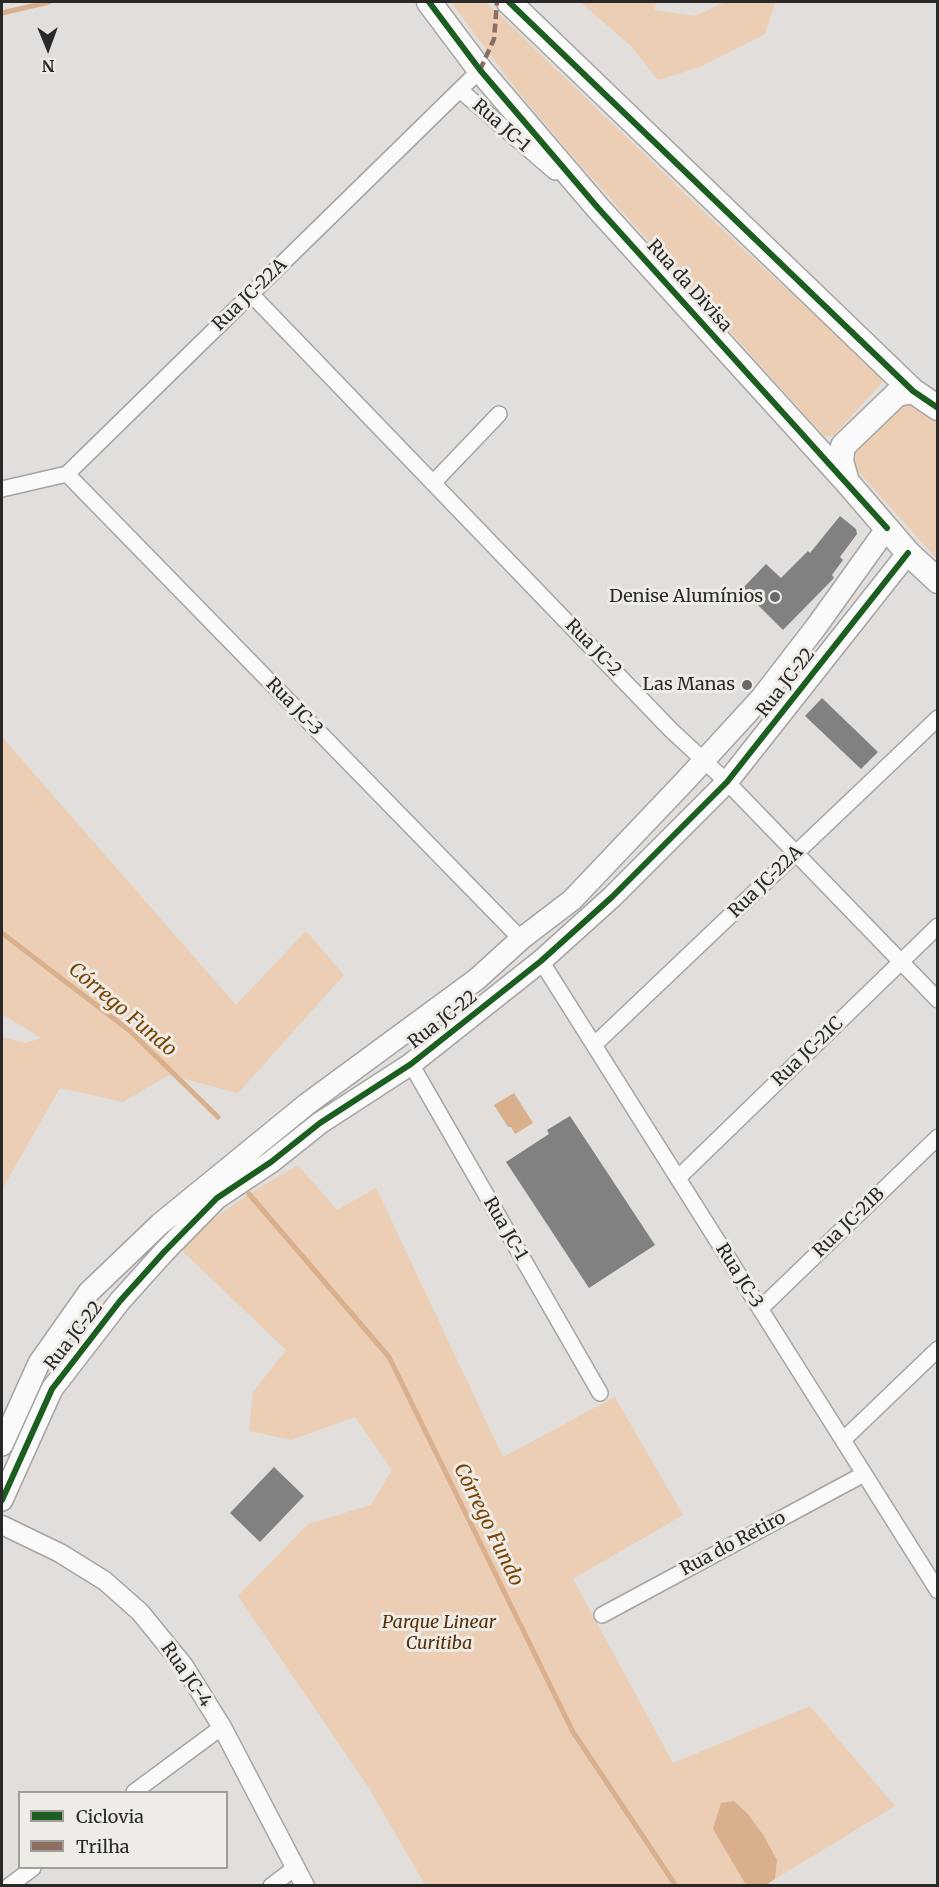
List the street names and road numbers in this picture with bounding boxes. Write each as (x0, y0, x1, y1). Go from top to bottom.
street label: Rua JC-1 (468, 95, 534, 157)
street label: Rua da Divisa (642, 236, 736, 336)
street label: Rua JC-22A (209, 254, 291, 336)
street label: Rua JC-2 (560, 615, 626, 681)
street label: Rua JC-22 (752, 644, 820, 722)
street label: Rua JC-3 (261, 674, 327, 740)
street label: Rua JC-22A (725, 841, 807, 923)
street label: Rua JC-22 (404, 986, 482, 1054)
street label: Rua JC-21C (768, 1013, 848, 1091)
street label: Rua JC-21B (809, 1184, 889, 1262)
street label: Rua JC-1 (478, 1193, 532, 1265)
street label: Rua JC-3 (711, 1240, 767, 1312)
street label: Rua JC-22 (40, 1297, 108, 1375)
street label: Rua do Retiro (677, 1507, 789, 1581)
street label: Rua JC-4 (156, 1639, 216, 1711)

